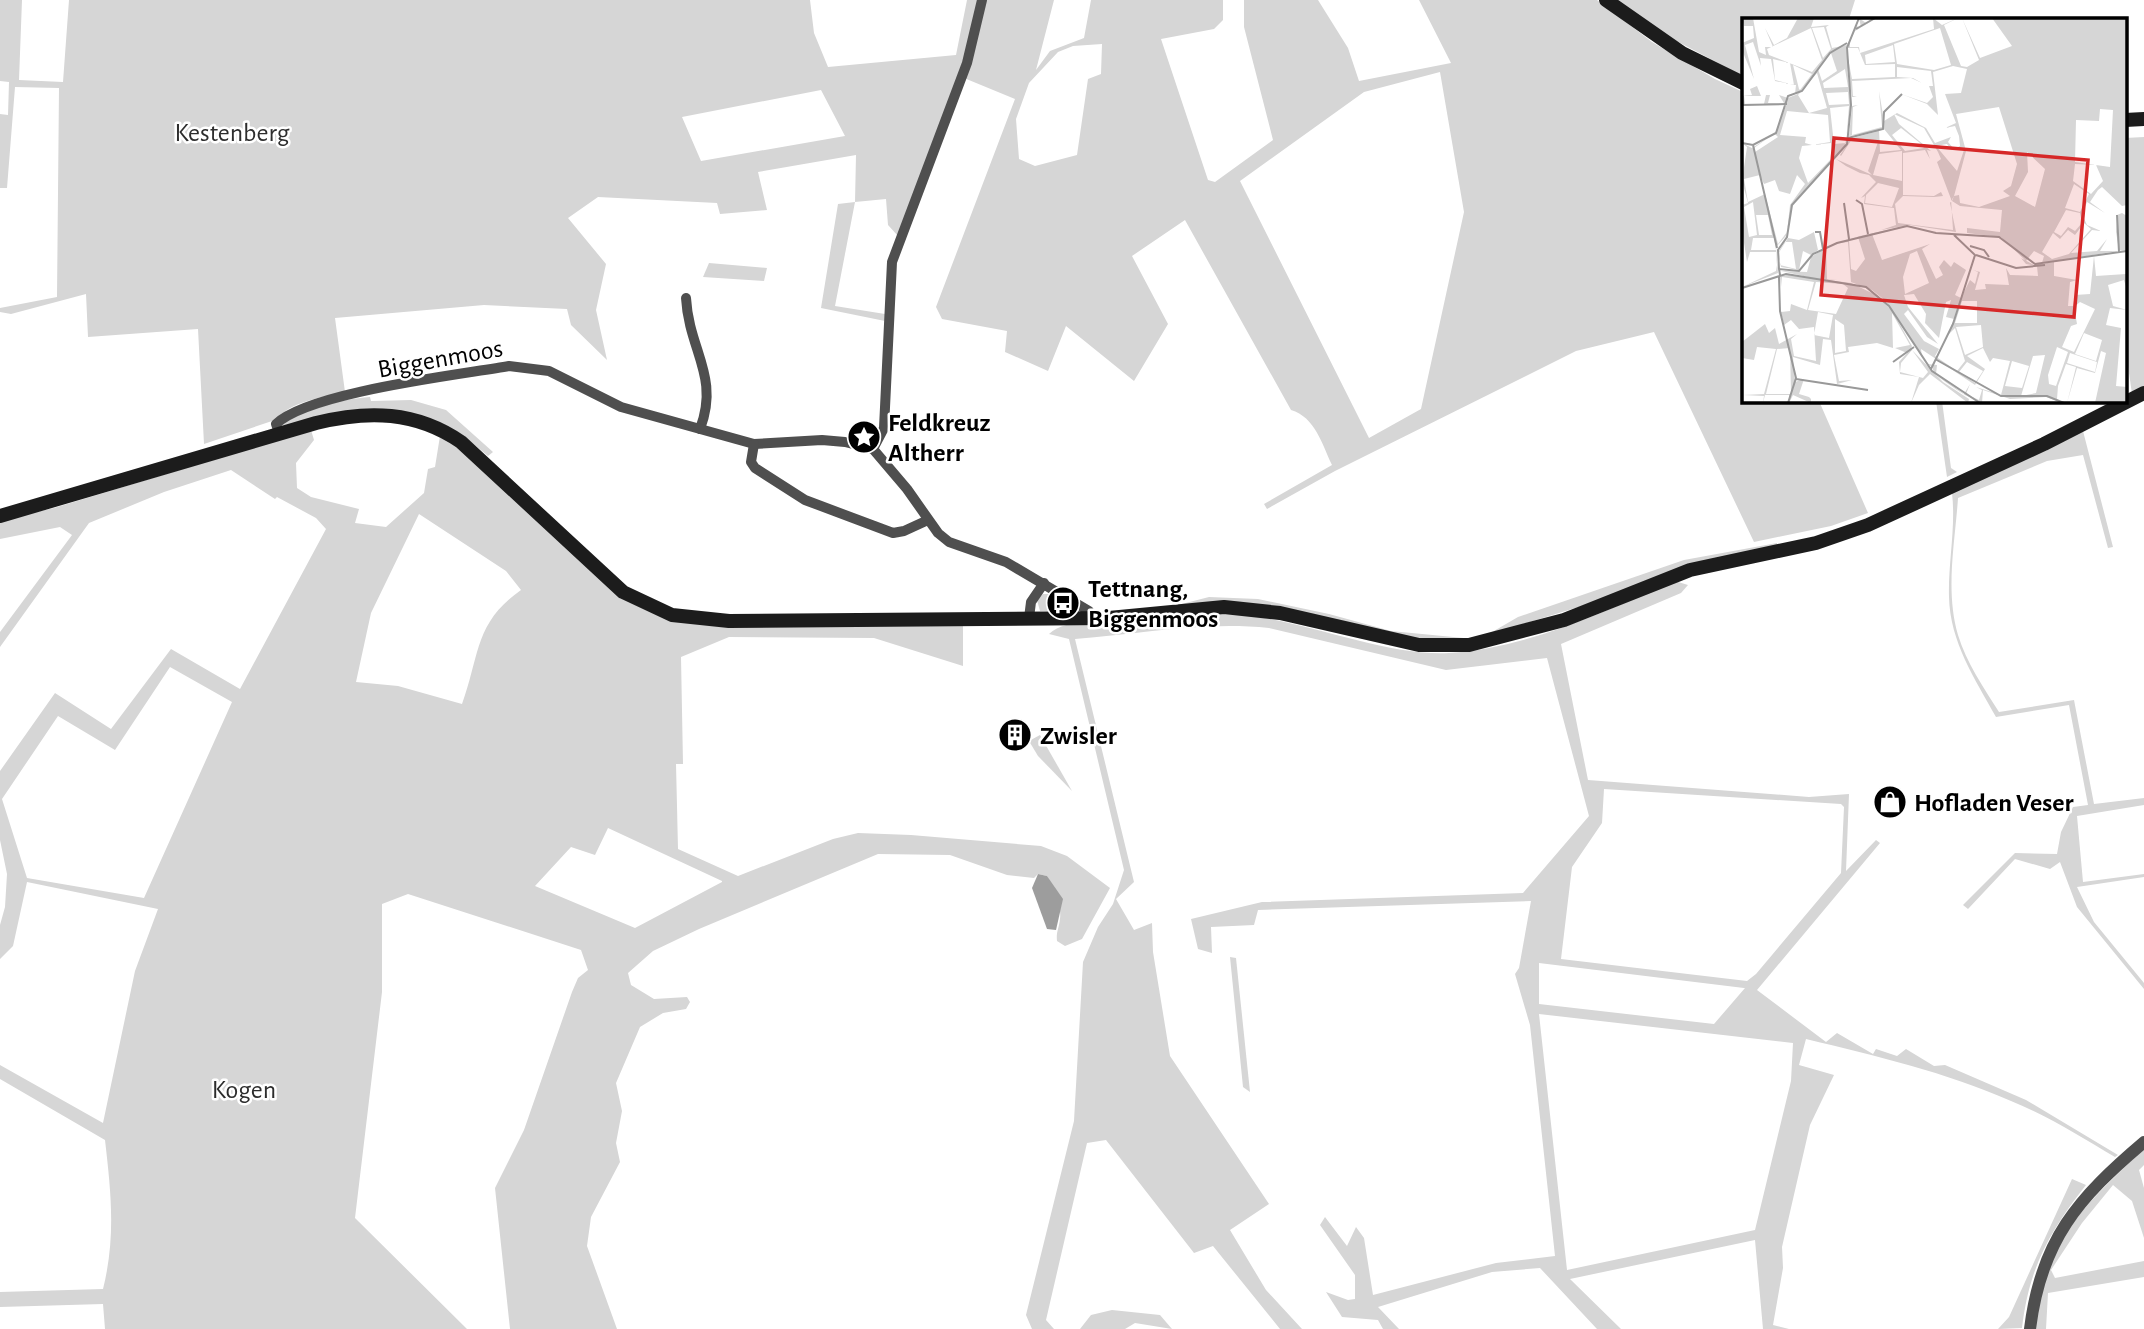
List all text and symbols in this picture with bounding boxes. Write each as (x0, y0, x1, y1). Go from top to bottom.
inset map (1742, 18, 2126, 402)
park label: Kestenberg (175, 120, 290, 146)
street label: Biggenmoos (376, 335, 505, 383)
place label: Feldkreuz Altherr (888, 410, 991, 466)
place icon: Feldkreuz Altherr (845, 418, 883, 456)
place label: Tettnang, Biggenmoos (1088, 576, 1218, 632)
bus stop icon: Tettnang, Biggenmoos (1044, 584, 1082, 622)
building icon: Zwisler (996, 716, 1034, 754)
place label: Zwisler (1040, 723, 1117, 749)
shop icon: Hofladen Veser (1871, 783, 1909, 821)
place label: Hofladen Veser (1914, 790, 2074, 816)
park label: Kogen (212, 1077, 276, 1103)

